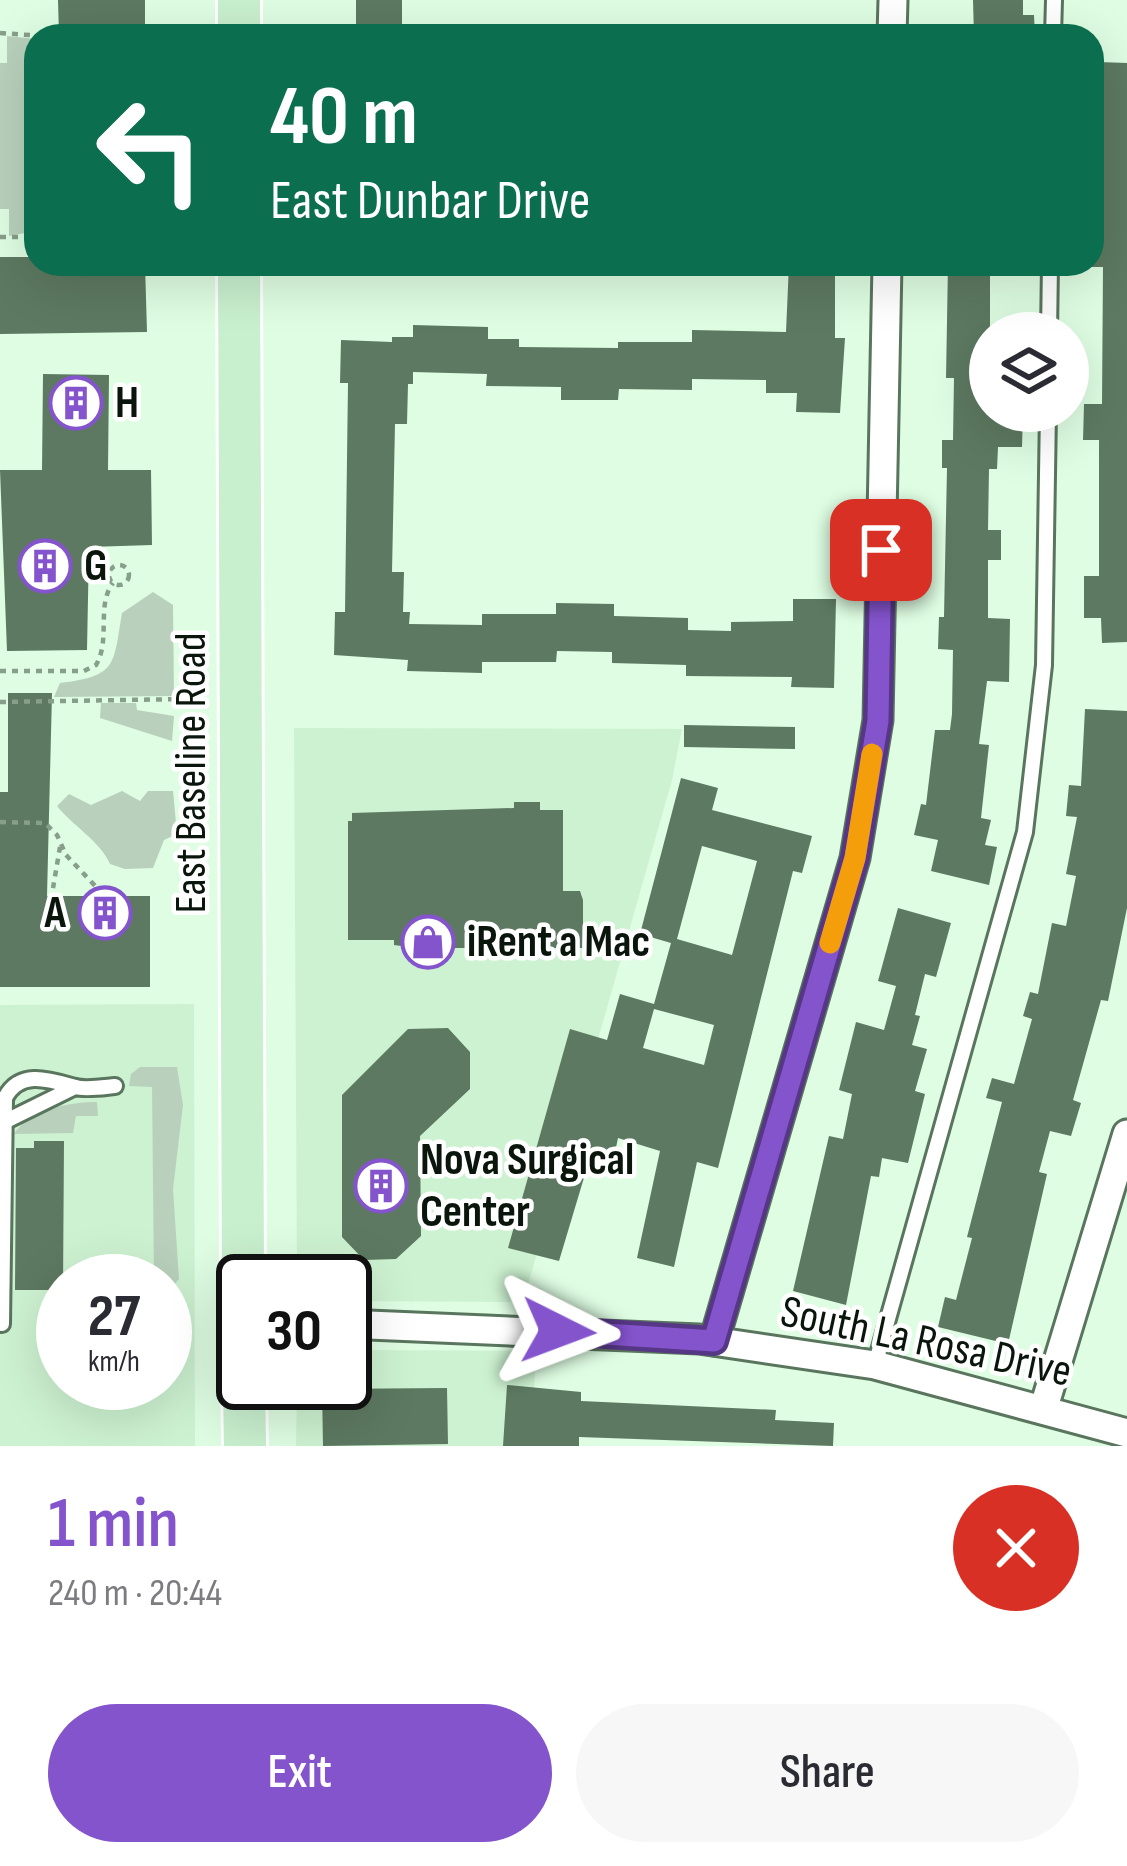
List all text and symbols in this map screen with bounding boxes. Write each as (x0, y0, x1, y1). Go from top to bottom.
text: 40 m (270, 67, 418, 168)
icon: left (72, 72, 228, 228)
text: East Dunbar Drive (270, 169, 590, 234)
map controls (969, 312, 1089, 432)
button: layers (969, 312, 1089, 432)
building icon: H (48, 375, 104, 431)
place label: H (115, 376, 139, 431)
pin (830, 499, 932, 601)
icon: arrive (848, 517, 914, 583)
building icon: G (17, 538, 73, 594)
place label: G (84, 539, 108, 594)
street label: East Baseline Road (164, 632, 219, 914)
building icon: A (77, 885, 133, 941)
place label: A (44, 886, 67, 941)
shop icon: iRent a Mac (400, 914, 456, 970)
place label: iRent a Mac (467, 915, 650, 970)
place label: Nova Surgical Center (420, 1133, 634, 1240)
building icon: Nova Surgical Center (353, 1158, 409, 1214)
speed limit sign: 30 (216, 1254, 372, 1410)
position arrow (495, 1268, 621, 1394)
text: 27 (88, 1281, 140, 1353)
street label: South La Rosa Drive (776, 1284, 1076, 1400)
text: km/h (88, 1344, 140, 1380)
text: 1 min (48, 1481, 179, 1568)
button: close (953, 1485, 1079, 1611)
text: 240 m · 20:44 (48, 1570, 222, 1617)
button: Exit (48, 1704, 552, 1842)
button: Share (576, 1704, 1079, 1842)

